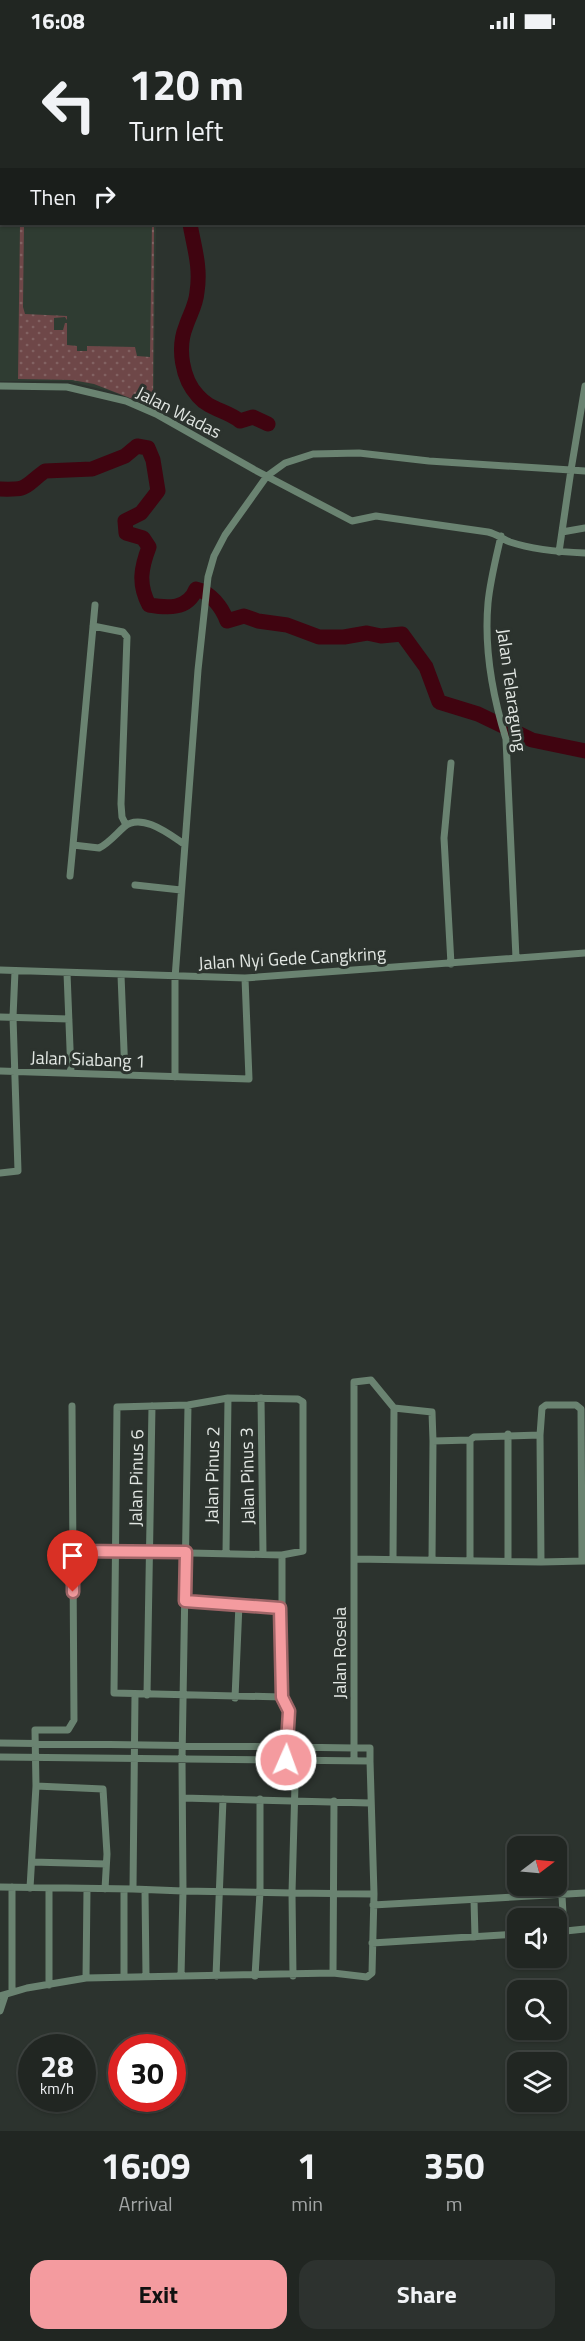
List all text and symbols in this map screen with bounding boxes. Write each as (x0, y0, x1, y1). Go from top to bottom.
text: 16:08 (30, 4, 85, 38)
text: 120 m (129, 52, 244, 116)
icon: left (30, 66, 108, 144)
text: Turn left (129, 110, 223, 151)
text: Then (30, 180, 76, 214)
icon: right (88, 180, 121, 213)
street label: Jalan Wadas (132, 379, 226, 445)
street label: Jalan Telaragung (490, 627, 534, 753)
street label: Jalan Nyi Gede Cangkring (197, 940, 387, 976)
street label: Jalan Siabang 1 (30, 1043, 146, 1075)
street label: Jalan Pinus 2 (198, 1426, 226, 1524)
street label: Jalan Pinus 3 (233, 1427, 261, 1525)
street label: Jalan Pinus 6 (122, 1429, 150, 1527)
pin (47, 1530, 98, 1592)
icon: arrive (56, 1539, 89, 1572)
street label: Jalan Rosela (326, 1607, 353, 1699)
position arrow (254, 1728, 318, 1792)
north arrow (507, 1836, 567, 1896)
map controls (507, 1836, 567, 2112)
button: sound (507, 1908, 567, 1968)
button: search (507, 1980, 567, 2040)
speed limit sign: 30 (108, 2034, 186, 2112)
text: 28 (40, 2043, 74, 2089)
button: layers (507, 2052, 567, 2112)
text: km/h (40, 2077, 74, 2100)
text: 16:09 (101, 2138, 191, 2193)
text: 1 (297, 2138, 317, 2193)
text: 350 (424, 2138, 484, 2193)
text: Arrival (119, 2188, 173, 2219)
text: min (291, 2188, 323, 2219)
text: m (446, 2188, 462, 2219)
button: Exit (30, 2260, 287, 2329)
button: Share (299, 2260, 555, 2329)

